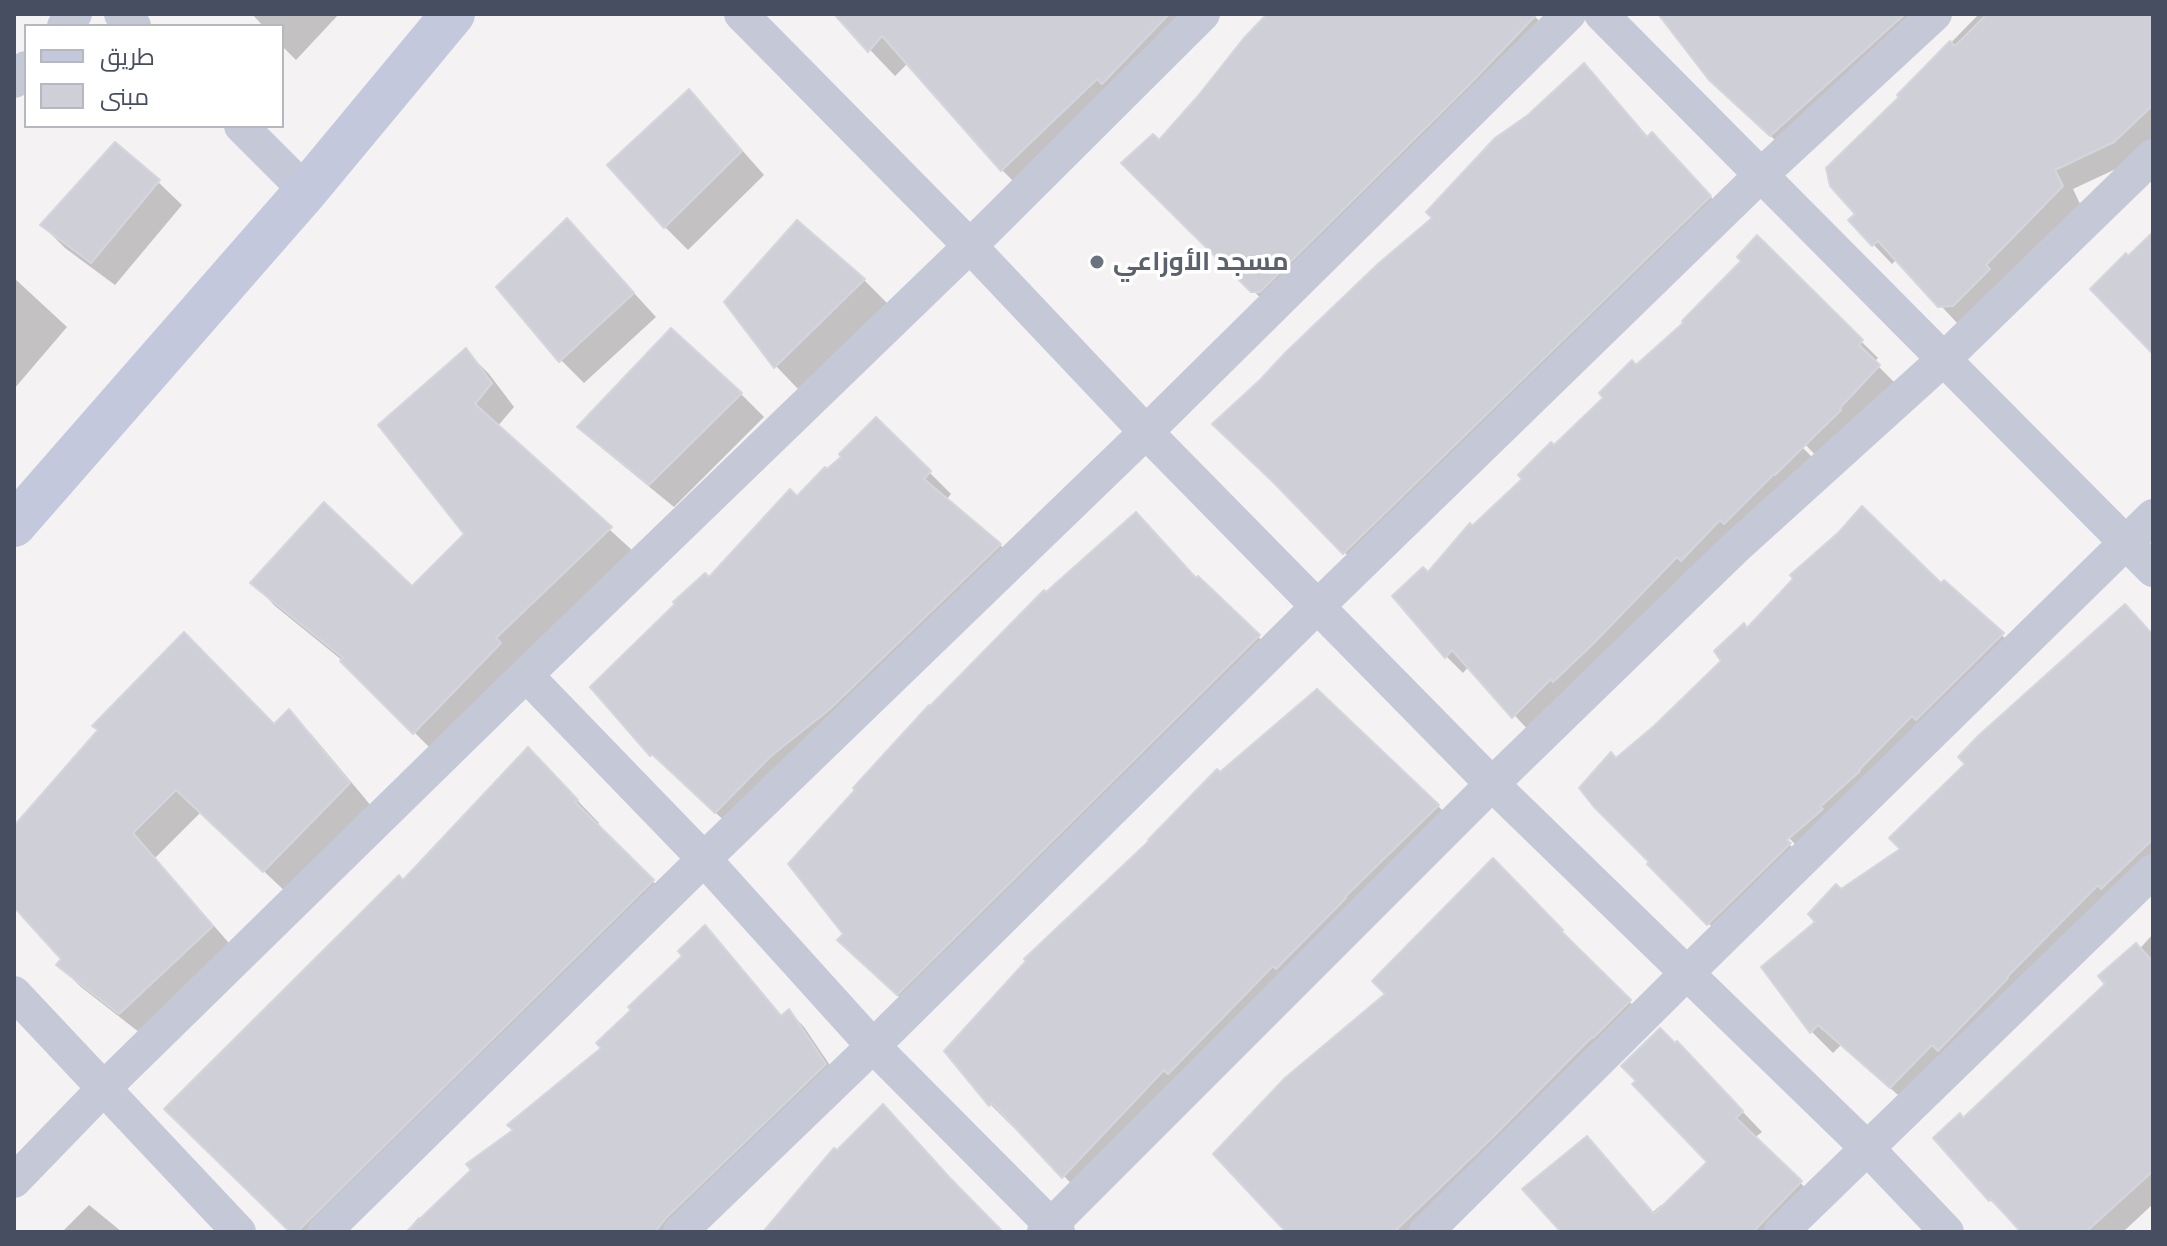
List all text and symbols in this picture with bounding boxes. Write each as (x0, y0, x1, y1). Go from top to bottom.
legend (24, 24, 284, 128)
text: طريق (100, 41, 155, 70)
text: مبنى (100, 81, 149, 110)
place label: مسجد الأوزاعي (1113, 246, 1289, 278)
marker: مسجد الأوزاعي (1088, 253, 1106, 271)

